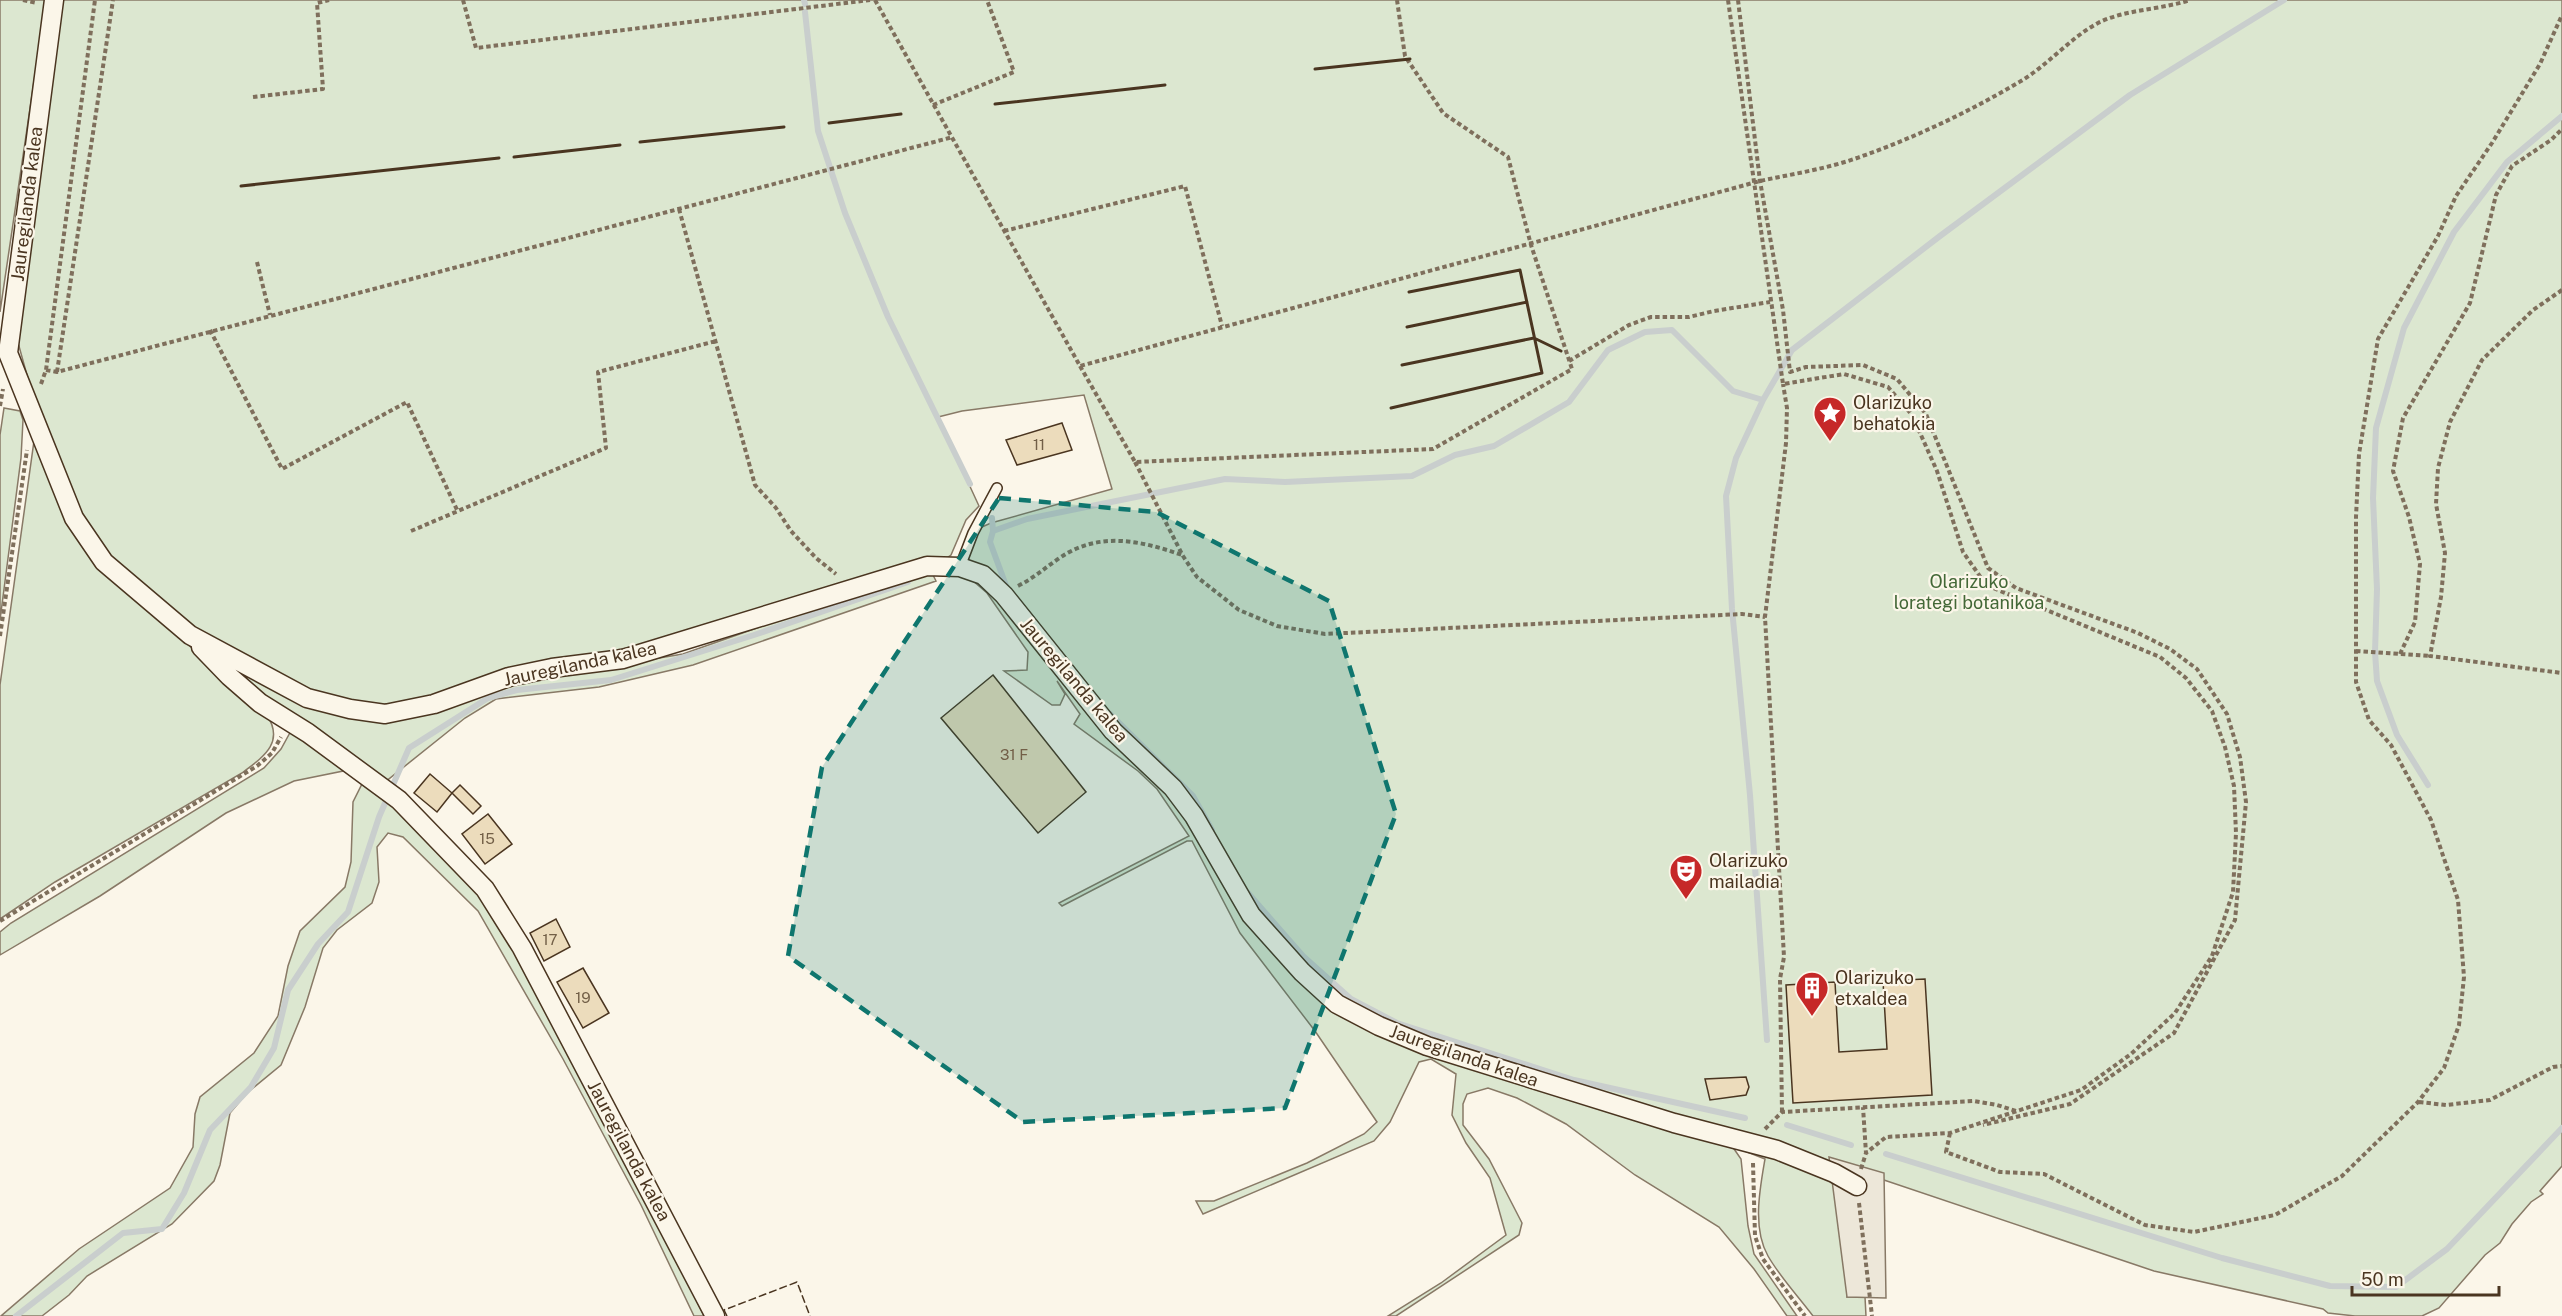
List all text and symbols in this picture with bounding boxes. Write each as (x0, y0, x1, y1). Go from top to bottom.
street label: Jauregilanda kalea (7, 125, 46, 283)
place label: Olarizuko behatokia (1853, 392, 1935, 434)
place icon: Olarizuko behatokia (1812, 395, 1848, 442)
house number: 11 (1033, 436, 1045, 453)
park label: Olarizuko lorategi botanikoa (1894, 571, 2044, 613)
street label: Jauregilanda kalea (1016, 613, 1133, 746)
street label: Jauregilanda kalea (501, 637, 658, 690)
house number: 31 F (1000, 746, 1028, 763)
house number: 15 (479, 830, 495, 847)
place label: Olarizuko mailadia (1709, 850, 1788, 892)
theatre icon: Olarizuko mailadia (1668, 853, 1704, 900)
house number: 17 (542, 931, 558, 948)
place label: Olarizuko etxaldea (1835, 967, 1914, 1009)
building icon: Olarizuko etxaldea (1794, 970, 1830, 1017)
house number: 19 (575, 989, 591, 1006)
street label: Jauregilanda kalea (1387, 1020, 1541, 1091)
street label: Jauregilanda kalea (584, 1077, 675, 1225)
scale bar (2352, 1259, 2499, 1297)
text: 50 m (2361, 1269, 2404, 1290)

